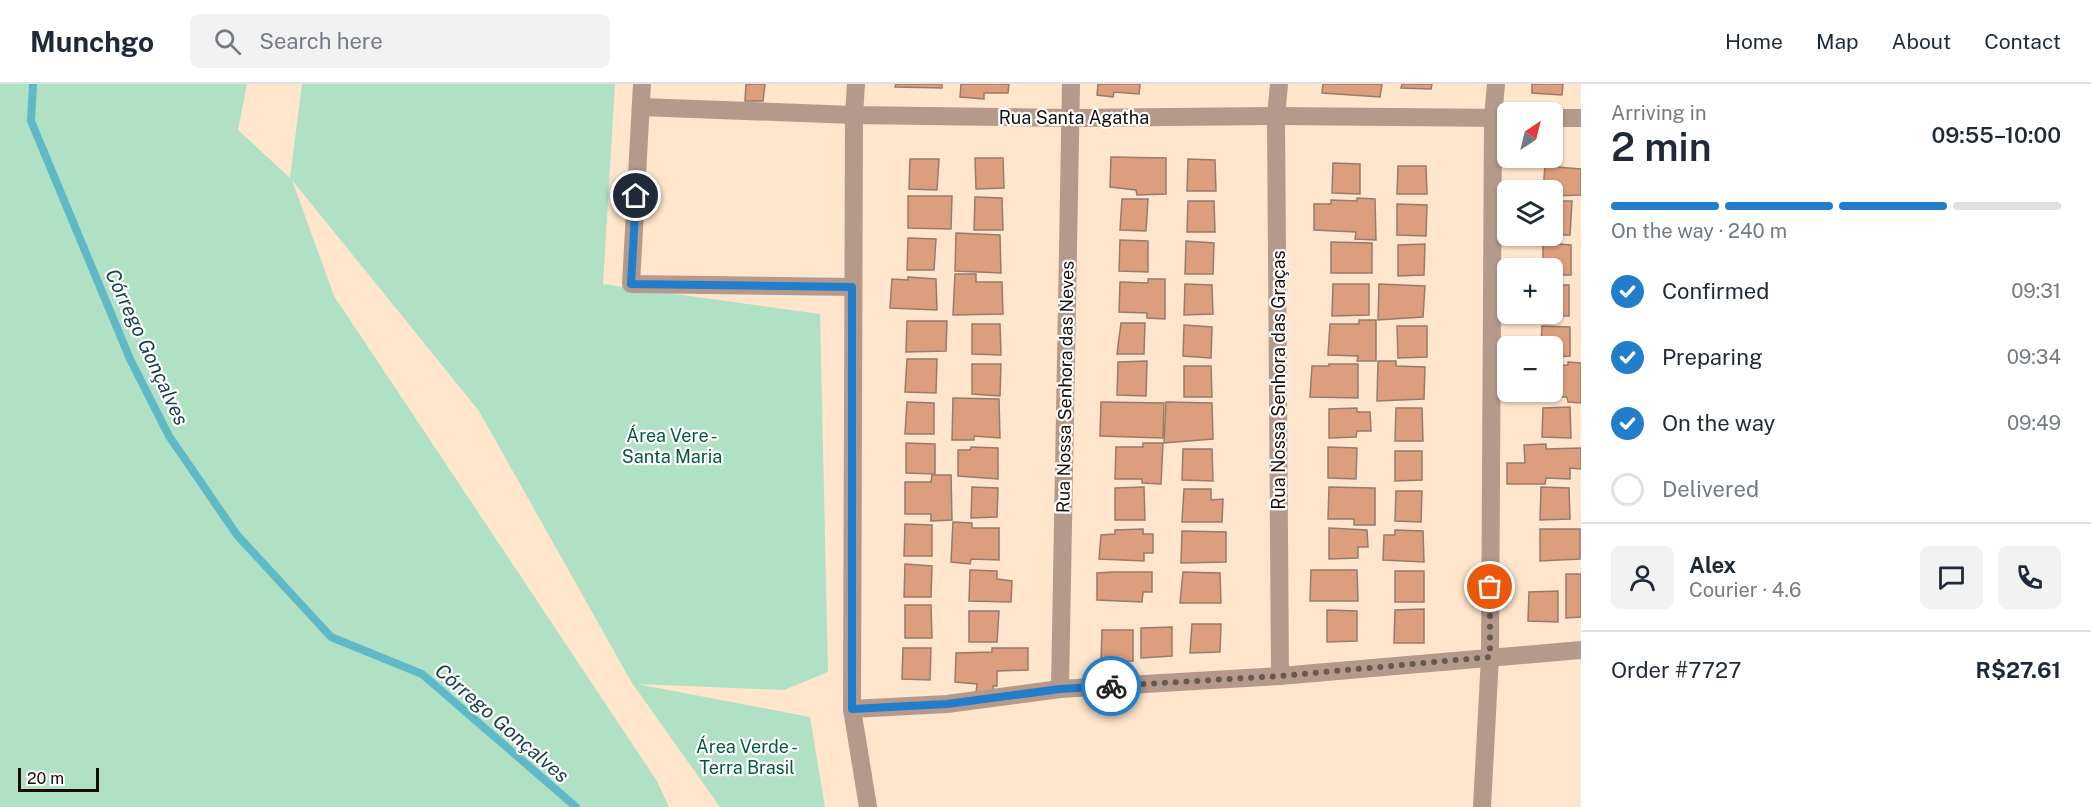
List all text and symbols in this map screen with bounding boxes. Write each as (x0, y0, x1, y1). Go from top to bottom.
search box (190, 14, 610, 68)
text: Munchgo (30, 25, 154, 58)
icon: search (211, 25, 244, 58)
text: Search here (259, 28, 383, 54)
text: Home (1725, 29, 1783, 54)
text: Map (1816, 29, 1859, 54)
text: About (1892, 29, 1951, 54)
text: Contact (1984, 29, 2061, 54)
text: Arriving in (1611, 101, 1706, 125)
north arrow (1497, 102, 1563, 168)
map controls (1497, 102, 1563, 402)
street label: Rua Santa Agatha (999, 107, 1149, 128)
text: 09:55–10:00 (1931, 122, 2061, 148)
text: 2 min (1611, 124, 1712, 170)
pin (610, 170, 661, 221)
icon: home (619, 179, 652, 212)
button: layers (1497, 180, 1563, 246)
text: On the way · 240 m (1611, 219, 1787, 243)
street label: Rua Nossa Senhora das Graças (1268, 250, 1289, 510)
button: + (1497, 258, 1563, 324)
street label: Rua Nossa Senhora das Neves (1052, 261, 1078, 513)
water label: Córrego Gonçalves (100, 265, 194, 429)
icon: check (1611, 275, 1644, 308)
text: Confirmed (1662, 278, 1769, 304)
text: 09:31 (2011, 279, 2061, 303)
button: − (1497, 336, 1563, 402)
icon: check (1611, 341, 1644, 374)
text: Preparing (1662, 344, 1763, 370)
text: 09:34 (2007, 345, 2061, 369)
icon: check (1611, 407, 1644, 440)
text: On the way (1662, 410, 1775, 436)
text: 09:49 (2007, 411, 2061, 435)
park label: Área Vere - Santa Maria (622, 424, 722, 467)
text: Delivered (1662, 476, 1759, 502)
button: person (1611, 546, 1674, 609)
button: chat (1920, 546, 1983, 609)
button: phone (1998, 546, 2061, 609)
text: Alex (1689, 552, 1736, 578)
pin (1464, 561, 1515, 612)
icon: bag (1473, 570, 1506, 603)
text: Courier · 4.6 (1689, 578, 1801, 602)
courier (1081, 656, 1141, 716)
text: Order #7727 (1611, 657, 1741, 683)
text: R$27.61 (1976, 657, 2061, 683)
water label: Córrego Gonçalves (430, 658, 574, 788)
icon: bike (1095, 670, 1128, 703)
park label: Área Verde - Terra Brasil (696, 735, 798, 778)
scale bar (18, 765, 99, 792)
text: 20 m (27, 769, 64, 788)

